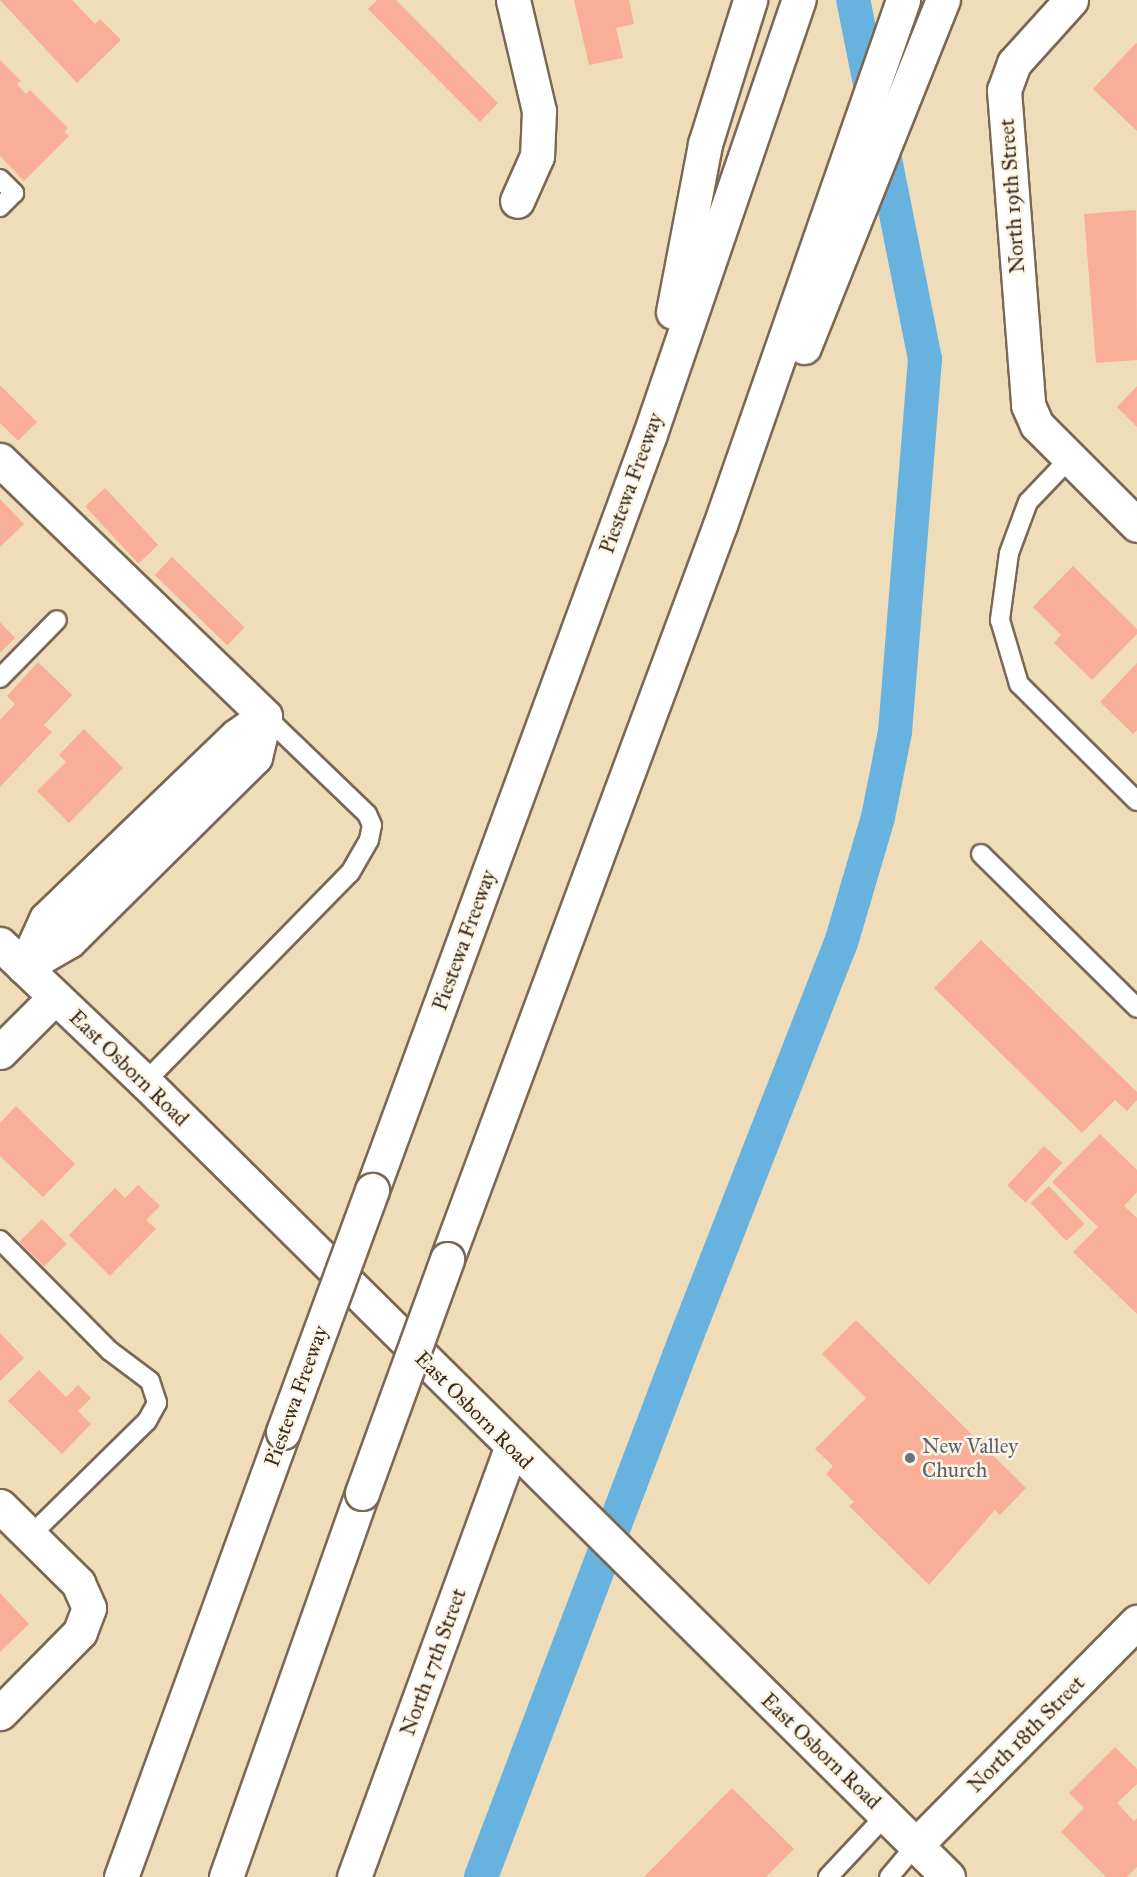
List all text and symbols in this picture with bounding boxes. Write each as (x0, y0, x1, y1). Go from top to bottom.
street label: North 19th Street (994, 118, 1030, 274)
street label: Piestewa Freeway (594, 409, 668, 557)
street label: Piestewa Freeway (427, 866, 501, 1014)
street label: East Osborn Road (64, 1005, 194, 1131)
street label: Piestewa Freeway (259, 1322, 333, 1470)
street label: East Osborn Road (410, 1346, 538, 1474)
place label: New Valley Church (922, 1433, 1018, 1483)
marker: New Valley Church (903, 1451, 917, 1465)
street label: North 17th Street (395, 1585, 471, 1739)
street label: North 18th Street (962, 1670, 1090, 1798)
street label: East Osborn Road (756, 1688, 886, 1814)

